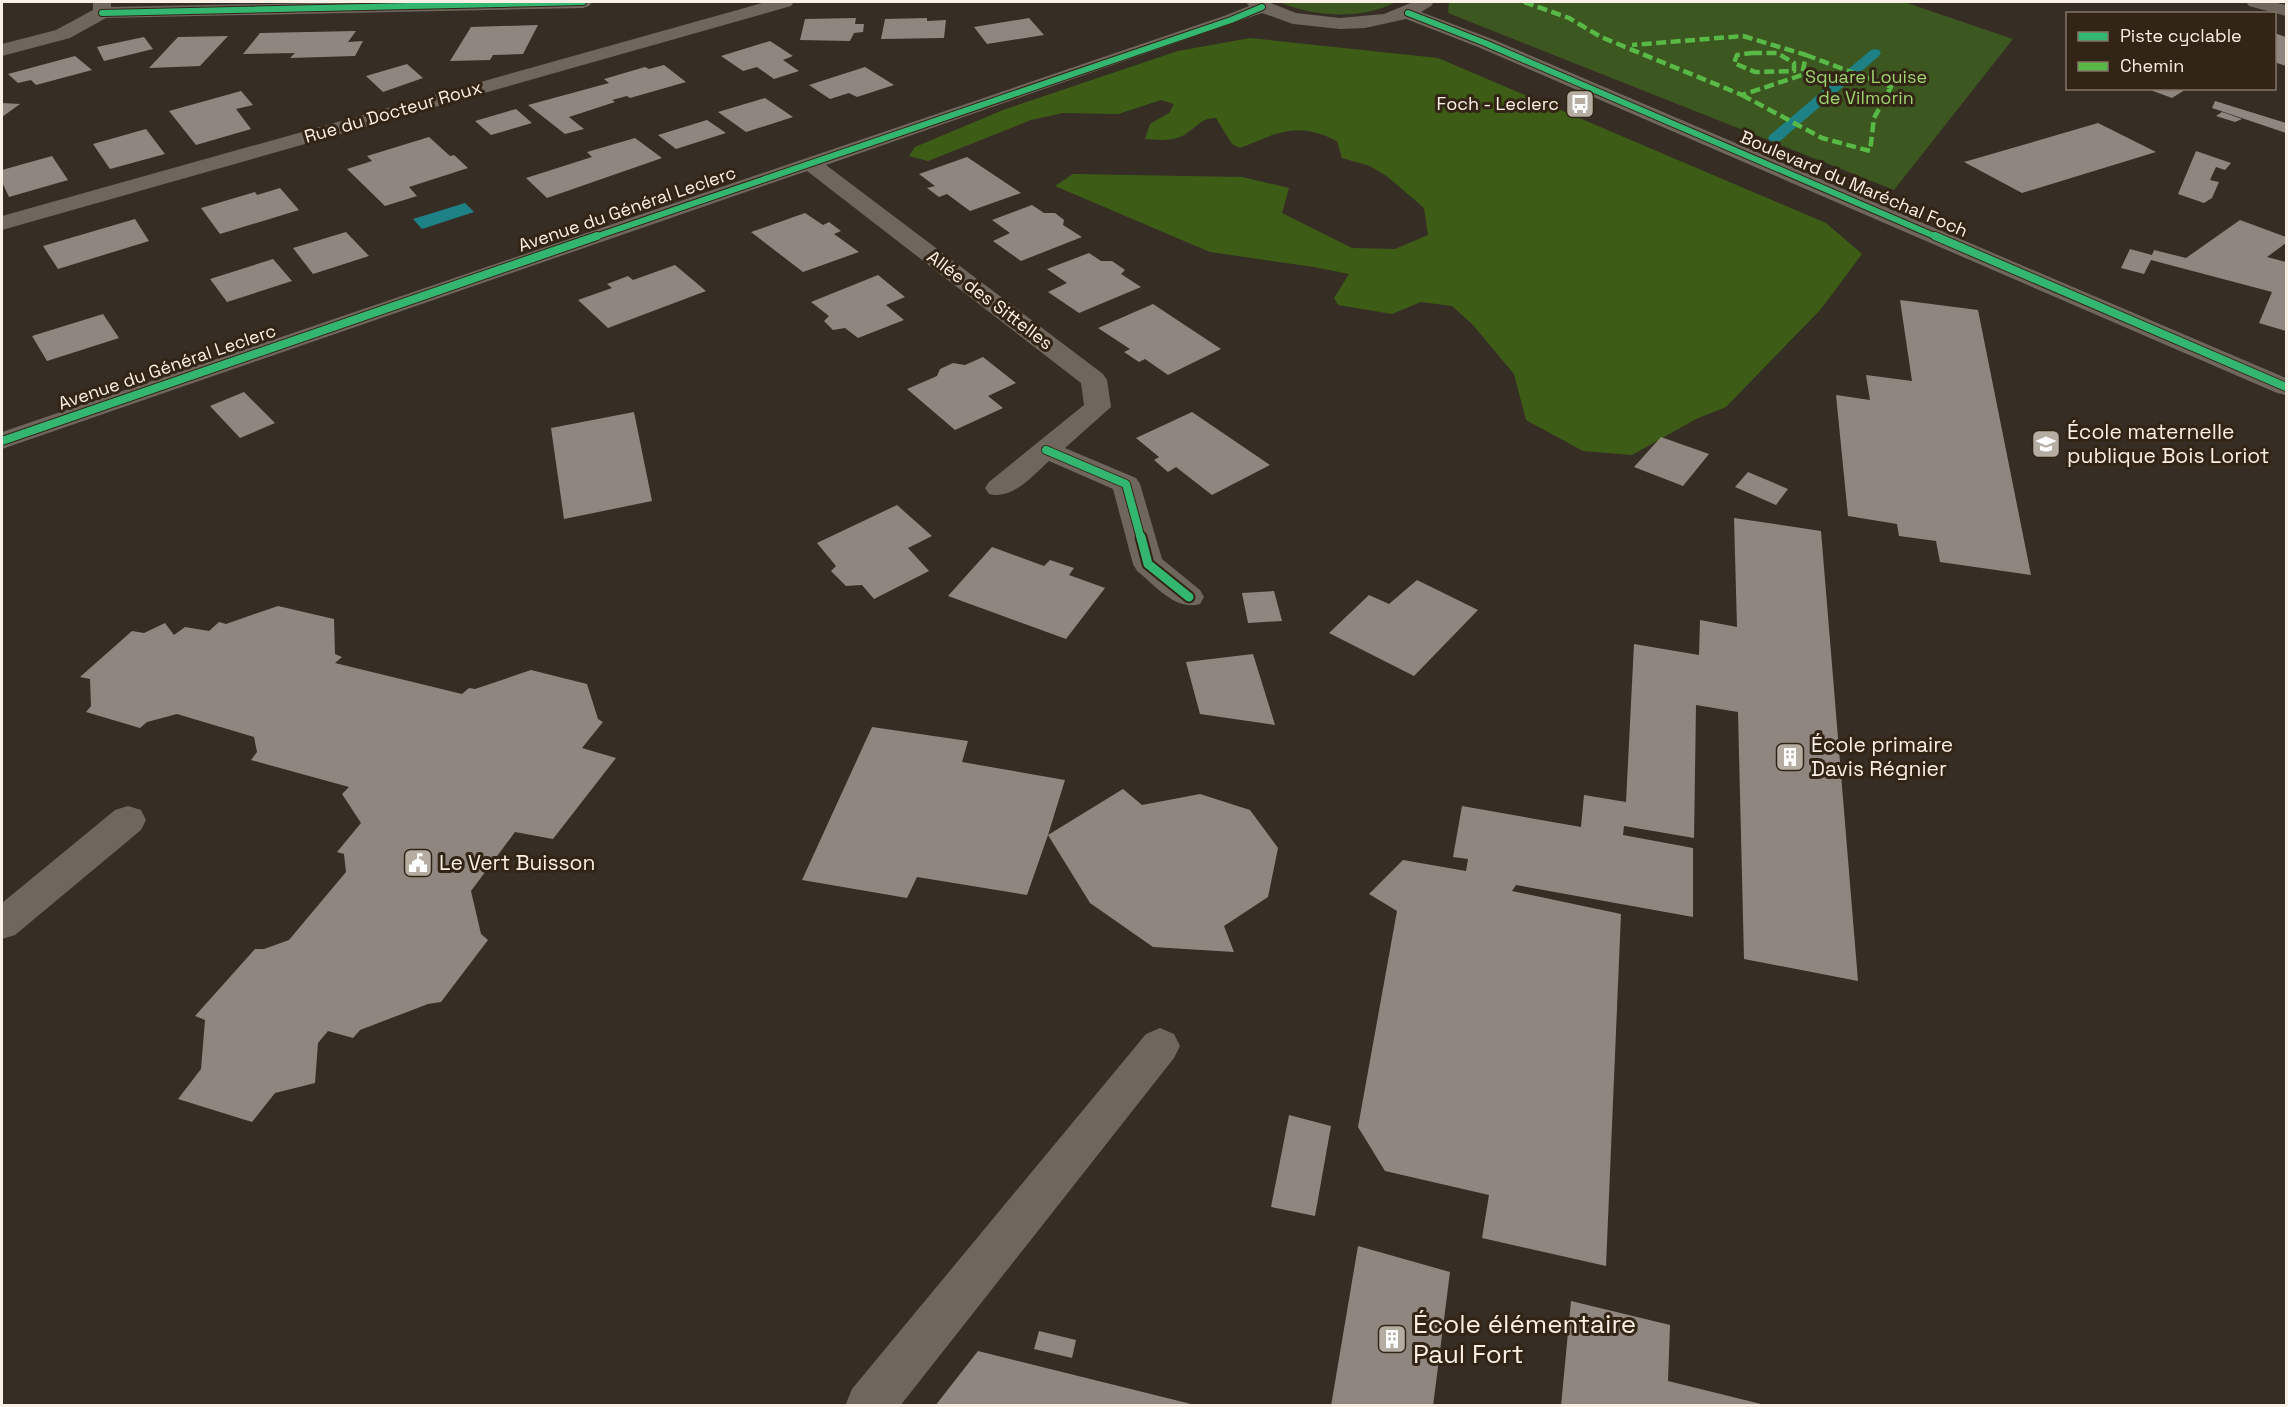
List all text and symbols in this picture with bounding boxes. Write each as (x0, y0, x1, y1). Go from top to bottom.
legend (2066, 12, 2276, 90)
text: Piste cyclable (2120, 24, 2242, 47)
text: Chemin (2120, 54, 2184, 77)
park label: Square Louise de Vilmorin (1805, 65, 1927, 109)
street label: Rue du Docteur Roux (301, 75, 484, 148)
bus stop icon: Foch - Leclerc (1564, 88, 1596, 120)
place label: Foch - Leclerc (1437, 92, 1559, 115)
street label: Boulevard du Maréchal Foch (1737, 125, 1972, 242)
street label: Avenue du Général Leclerc (515, 160, 739, 257)
street label: Allée des Sittelles (923, 245, 1058, 354)
street label: Avenue du Général Leclerc (55, 318, 279, 415)
place label: École maternelle publique Bois Loriot (2067, 418, 2270, 469)
school or university icon: École maternelle publique Bois Loriot (2030, 428, 2062, 460)
place label: École primaire Davis Régnier (1811, 731, 1953, 782)
building icon: École primaire Davis Régnier (1774, 741, 1806, 773)
public building icon: Le Vert Buisson (402, 847, 434, 879)
place label: Le Vert Buisson (439, 849, 595, 876)
place label: École élémentaire Paul Fort (1413, 1307, 1636, 1371)
building icon: École élémentaire Paul Fort (1376, 1323, 1408, 1355)

